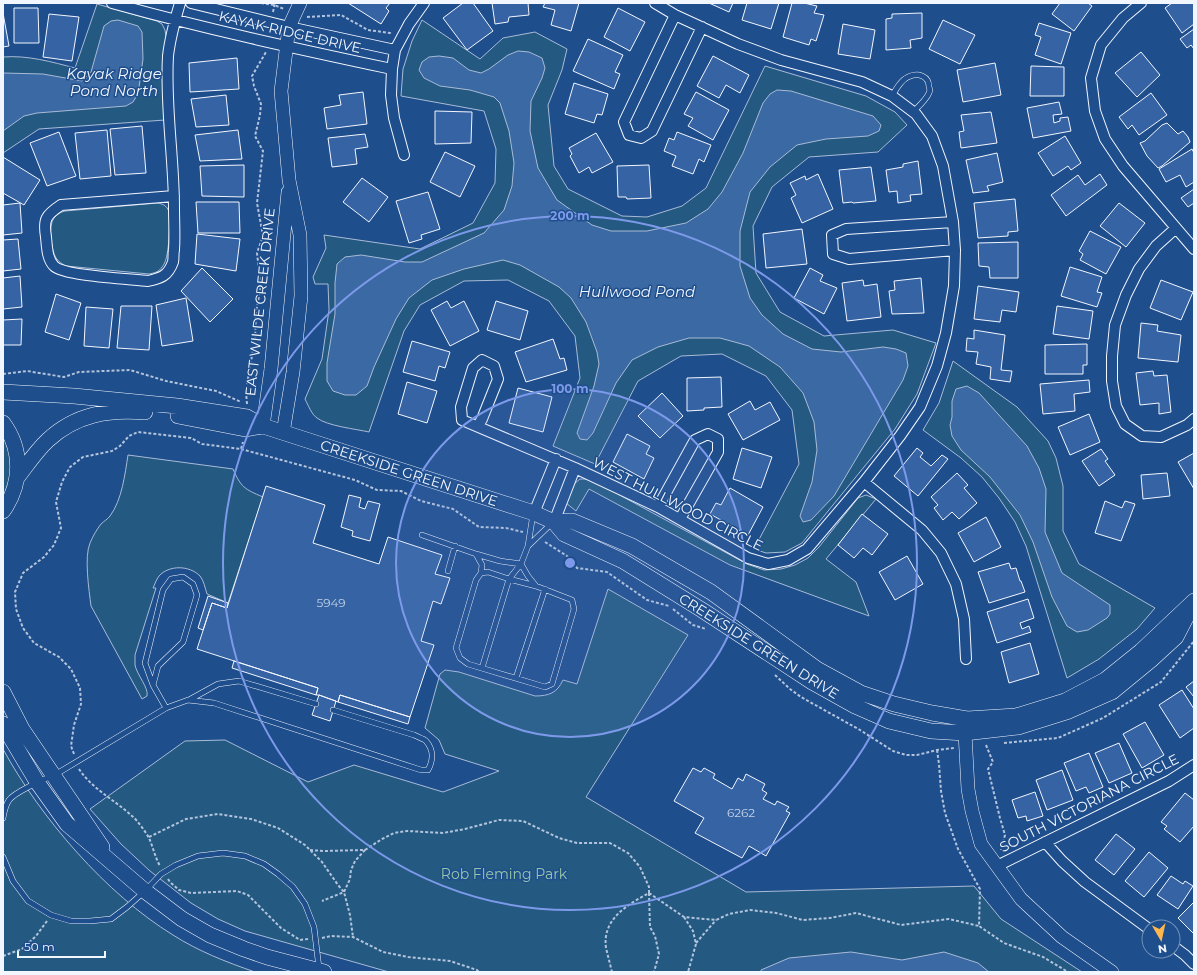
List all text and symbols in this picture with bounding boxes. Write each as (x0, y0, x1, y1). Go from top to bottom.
street label: KAYAK RIDGE DRIVE (217, 7, 363, 57)
water label: Kayak Ridge Pond North (66, 64, 162, 100)
street label: EAST WILDE CREEK DRIVE (241, 207, 279, 397)
text: 200 m (550, 208, 590, 223)
water label: Hullwood Pond (579, 282, 696, 301)
text: 100 m (552, 381, 588, 396)
street label: CREEKSIDE GREEN DRIVE (318, 436, 500, 510)
street label: WEST HULLWOOD CIRCLE (590, 453, 766, 555)
centre of rings (563, 556, 577, 570)
street label: CREEKSIDE GREEN DRIVE (676, 589, 842, 703)
house number: 5949 (316, 595, 346, 610)
street label: SOUTH VICTORIANA CIRCLE (996, 750, 1182, 856)
house number: 6262 (727, 805, 755, 820)
park label: Rob Fleming Park (441, 865, 568, 883)
north arrow (1141, 919, 1181, 959)
scale bar (18, 933, 105, 959)
text: 50 m (24, 939, 55, 954)
text: N (1157, 941, 1168, 956)

